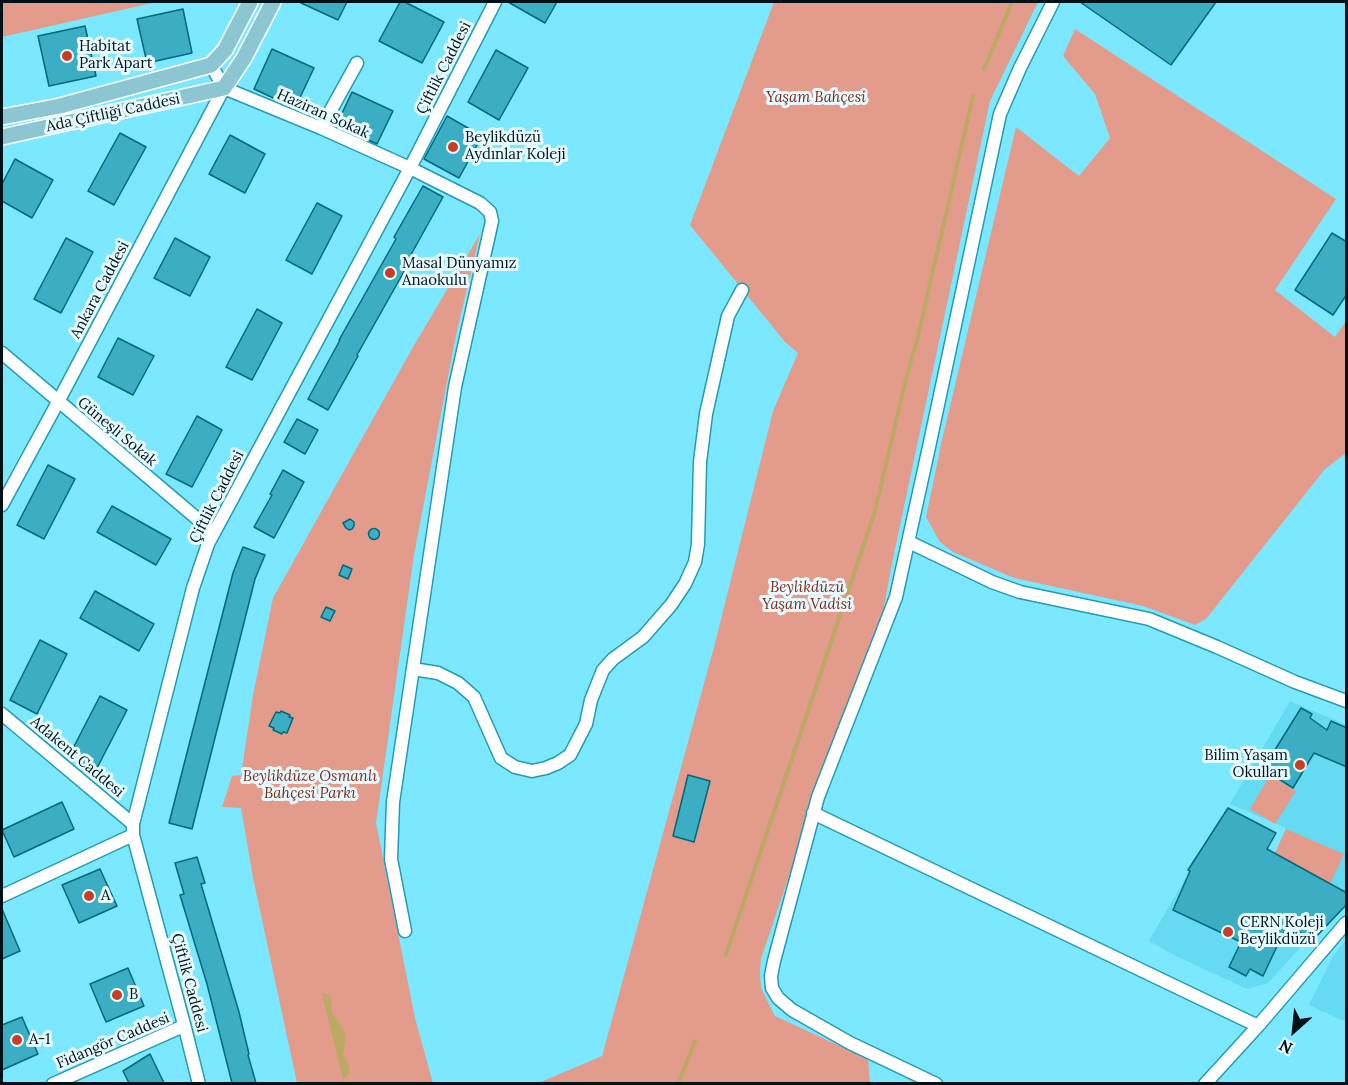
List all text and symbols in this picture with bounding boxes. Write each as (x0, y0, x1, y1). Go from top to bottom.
street label: Çiftlik Caddesi (413, 19, 475, 117)
place label: Habitat Park Apart (79, 38, 153, 73)
marker: Habitat Park Apart (60, 49, 74, 63)
street label: Haziran Sokak (274, 86, 372, 142)
park label: Yaşam Bahçesi (766, 89, 866, 107)
street label: Ada Çiftliği Caddesi (44, 90, 182, 136)
place label: Beylikdüzü Aydınlar Koleji (465, 129, 566, 164)
marker: Beylikdüzü Aydınlar Koleji (446, 140, 460, 154)
street label: Ankara Caddesi (67, 238, 133, 342)
place label: Masal Dünyamız Anaokulu (402, 255, 516, 290)
marker: Masal Dünyamız Anaokulu (383, 266, 397, 280)
street label: Güneşli Sokak (74, 394, 160, 470)
street label: Çiftlik Caddesi (186, 448, 248, 546)
park label: Beylikdüzü Yaşam Vadisi (762, 579, 852, 614)
street label: Adakent Caddesi (27, 713, 127, 801)
place label: Bilim Yaşam Okulları (1204, 747, 1288, 782)
marker: Bilim Yaşam Okulları (1293, 758, 1307, 772)
park label: Beylikdüze Osmanlı Bahçesi Parkı (243, 768, 377, 803)
place label: A (101, 887, 110, 905)
marker: A (82, 889, 96, 903)
place label: CERN Koleji Beylikdüzü (1240, 914, 1324, 949)
marker: CERN Koleji Beylikdüzü (1221, 925, 1235, 939)
street label: Çiftlik Caddesi (167, 932, 211, 1034)
place label: B (129, 986, 138, 1004)
marker: B (110, 988, 124, 1002)
north arrow (1264, 1001, 1324, 1061)
street label: Fidangör Caddesi (54, 1009, 172, 1073)
place label: A-1 (29, 1031, 50, 1049)
marker: A-1 (10, 1033, 24, 1047)
text: N (1276, 1035, 1296, 1059)

